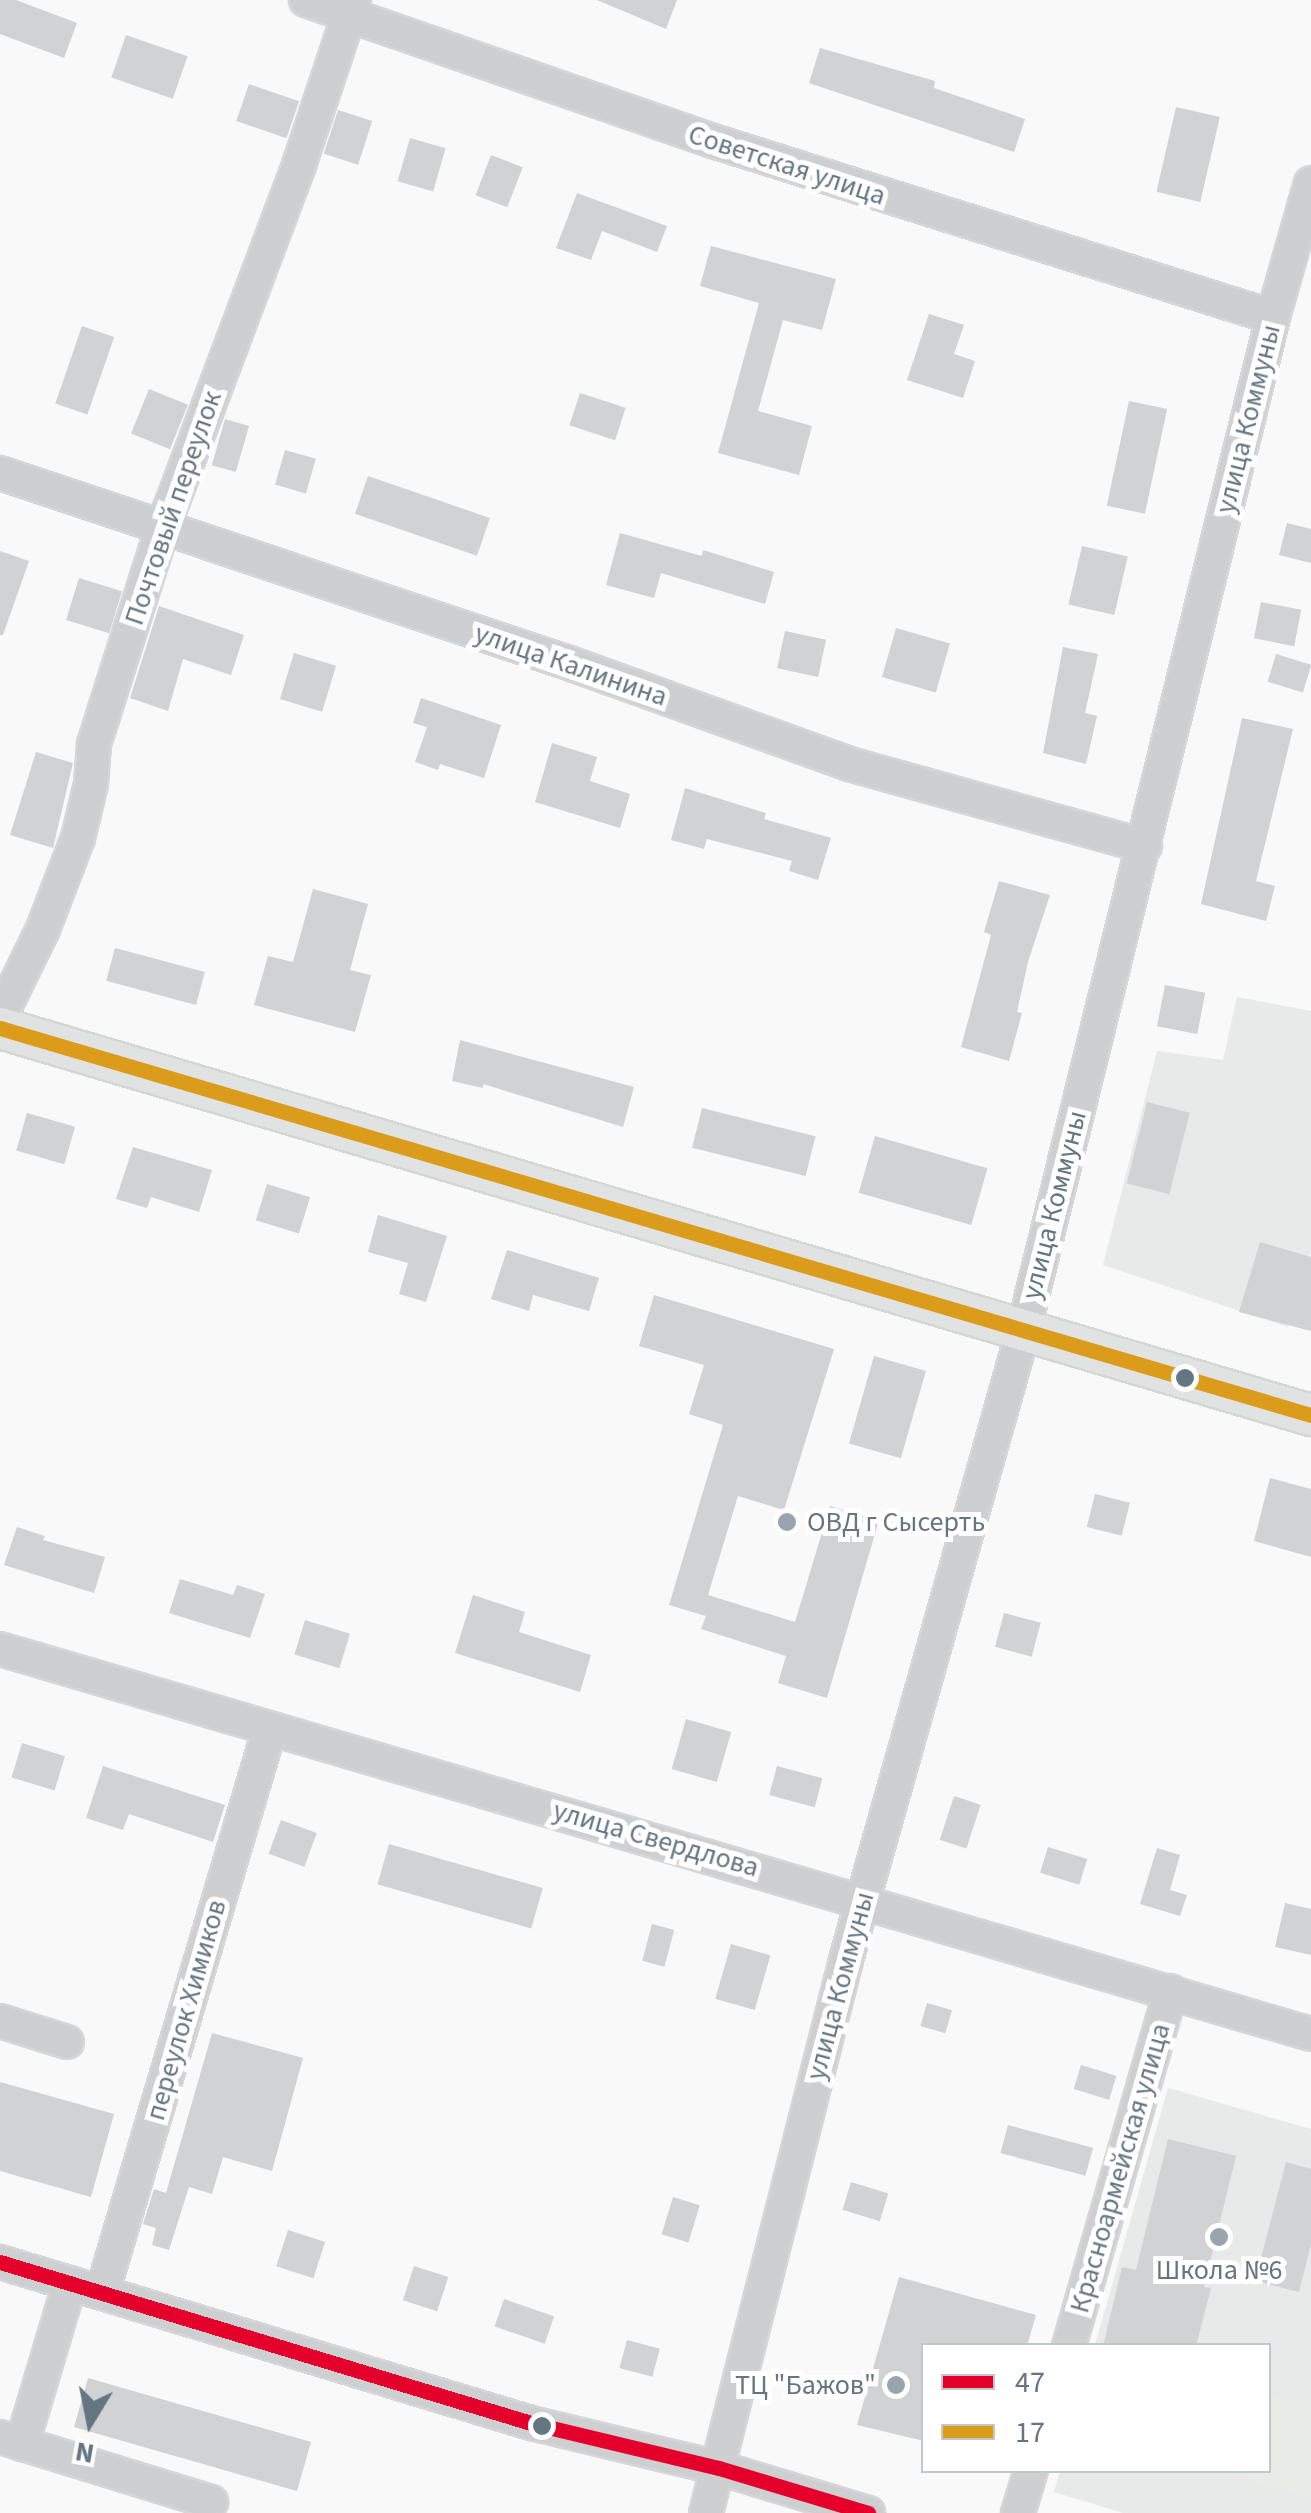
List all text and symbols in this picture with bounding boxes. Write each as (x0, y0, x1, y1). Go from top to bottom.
street label: Советская улица (684, 117, 890, 213)
street label: улица Коммуны (1208, 321, 1288, 517)
street label: Почтовый переулок (117, 386, 229, 630)
street label: улица Калинина (470, 616, 672, 714)
street label: улица Коммуны (1014, 1107, 1094, 1303)
unlabelled marker (1175, 1368, 1195, 1388)
place label: ОВД г Сысерть (807, 1505, 985, 1539)
marker: ОВД г Сысерть (776, 1511, 798, 1533)
street label: улица Свердлова (549, 1794, 763, 1884)
street label: улица Коммуны (799, 1888, 881, 2084)
street label: переулок Химиков (138, 1896, 234, 2124)
street label: Красноармейская улица (1063, 2019, 1177, 2317)
marker: Школа №6 (1208, 2226, 1230, 2248)
place label: Школа №6 (1156, 2253, 1282, 2287)
legend (921, 2343, 1271, 2473)
text: 47 (1015, 2361, 1045, 2404)
place label: ТЦ "Бажов" (735, 2368, 876, 2402)
north arrow (40, 2373, 140, 2473)
marker: ТЦ "Бажов" (885, 2374, 907, 2396)
text: 17 (1015, 2411, 1045, 2454)
unlabelled marker (532, 2416, 552, 2436)
text: N (72, 2431, 97, 2474)

